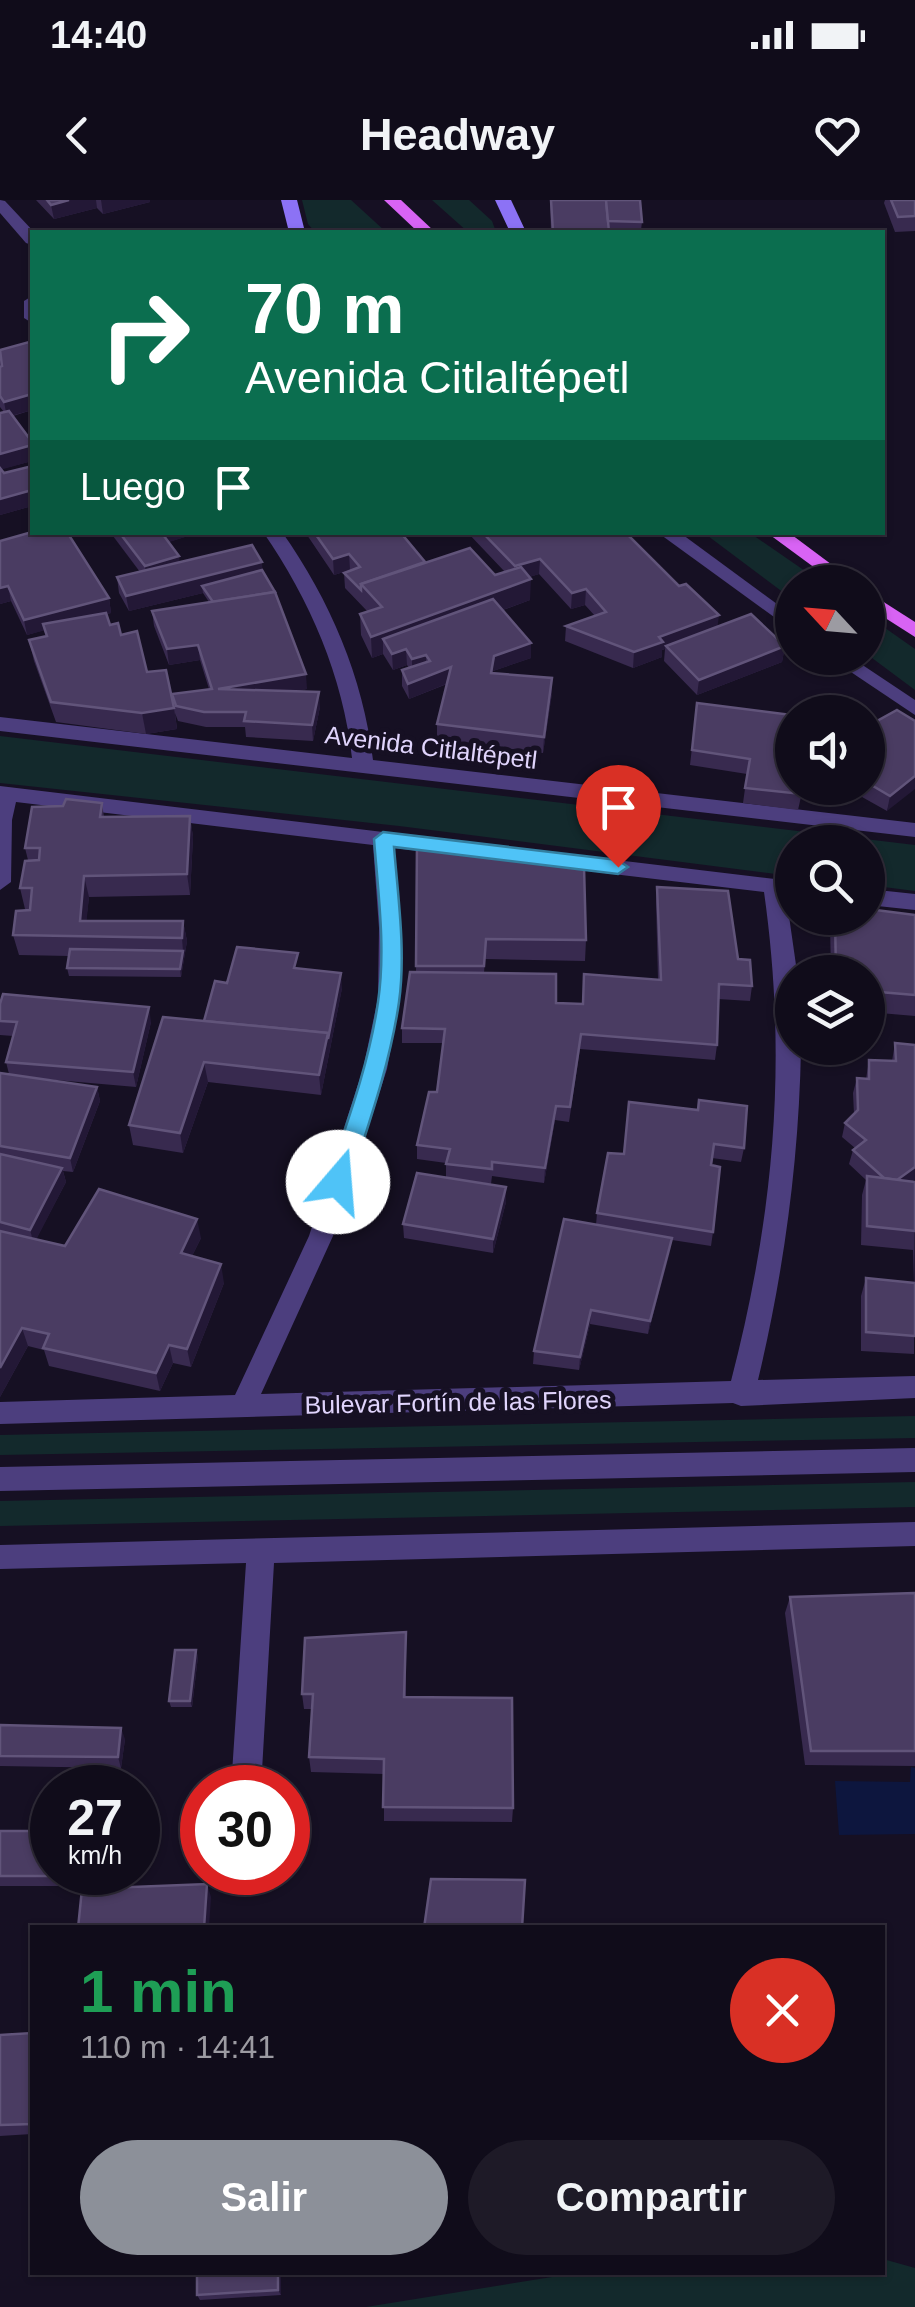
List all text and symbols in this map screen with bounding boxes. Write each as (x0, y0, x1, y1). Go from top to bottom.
text: 14:40 (50, 14, 147, 56)
icon: back (50, 108, 105, 163)
icon: heart (810, 108, 865, 163)
text: Headway (360, 109, 555, 160)
icon: right (80, 270, 210, 400)
text: 70 m (245, 270, 405, 348)
text: Avenida Citlaltépetl (245, 352, 629, 403)
icon: arrive (206, 460, 261, 515)
text: Luego (80, 466, 186, 508)
north arrow (775, 565, 885, 675)
map controls (775, 565, 885, 1065)
button: sound (775, 695, 885, 805)
street label: Avenida Citlaltépetl (323, 720, 539, 774)
pin (576, 765, 661, 868)
icon: arrive (591, 780, 646, 835)
button: search (775, 825, 885, 935)
button: layers (775, 955, 885, 1065)
position arrow (286, 1130, 390, 1234)
street label: Bulevar Fortín de las Flores (304, 1385, 612, 1419)
speed limit sign: 30 (180, 1765, 310, 1895)
text: 27 (67, 1790, 123, 1846)
text: km/h (68, 1841, 122, 1869)
text: 1 min (80, 1958, 237, 2025)
button: close (730, 1958, 835, 2063)
text: 110 m · 14:41 (80, 2029, 275, 2065)
button: Salir (80, 2140, 448, 2255)
button: Compartir (468, 2140, 835, 2255)

